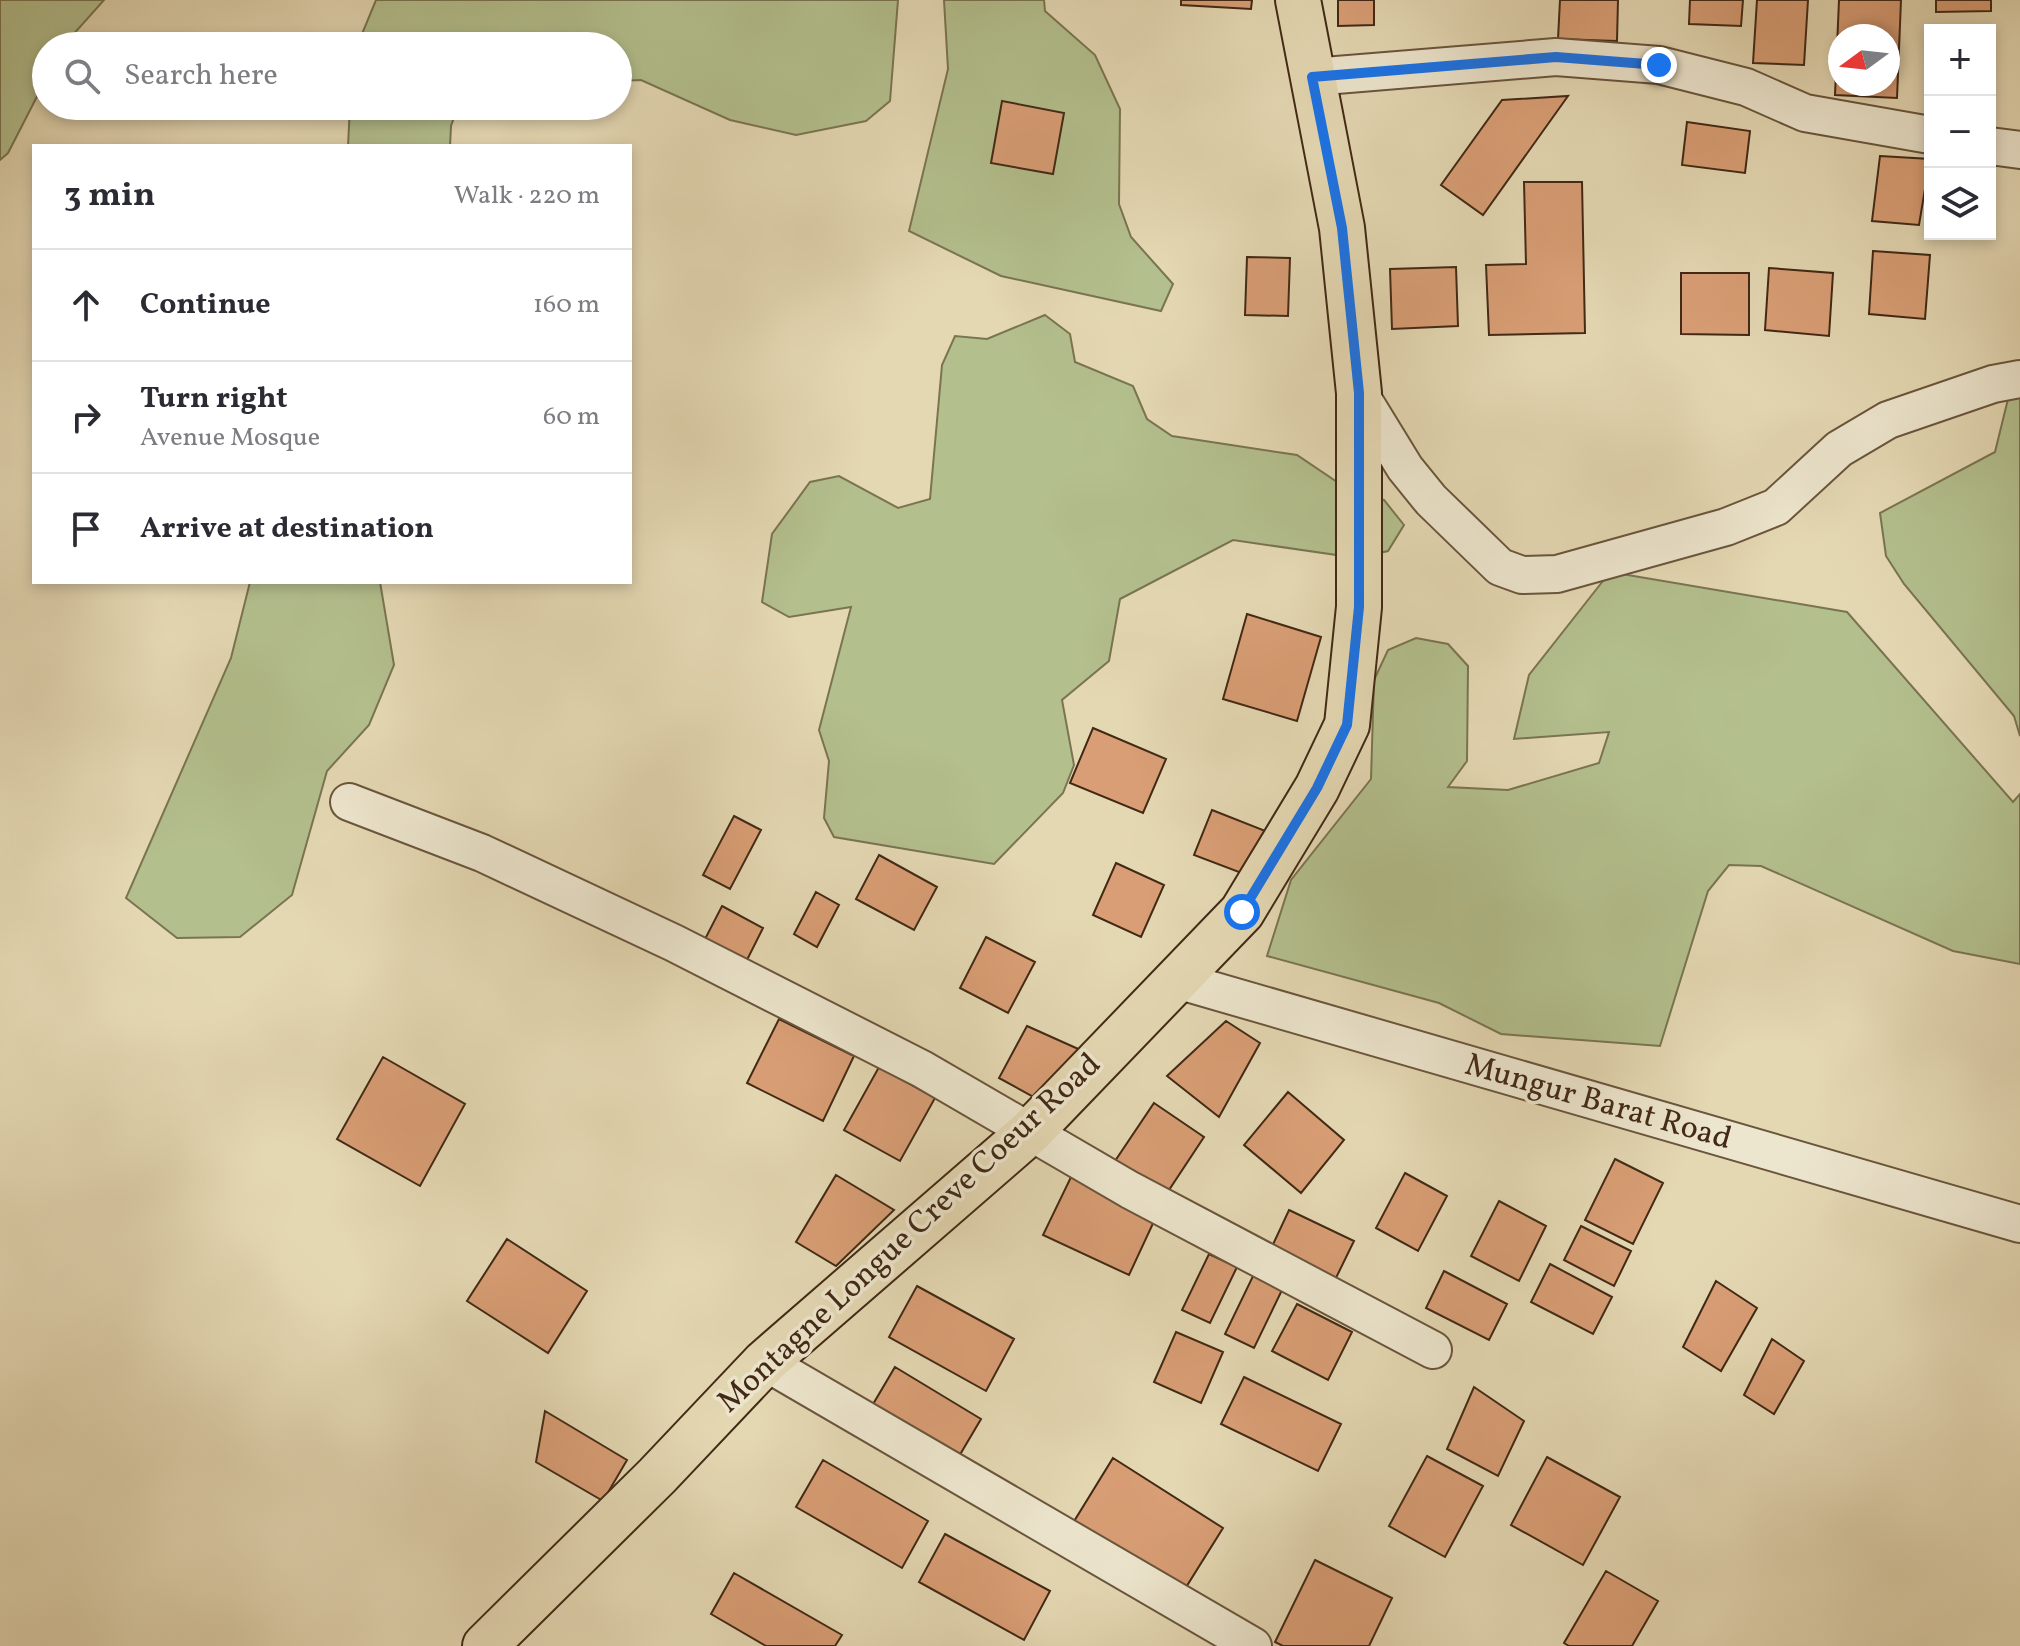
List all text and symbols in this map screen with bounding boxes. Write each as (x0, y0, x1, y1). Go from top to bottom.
north arrow (1828, 24, 1900, 96)
map controls (1924, 24, 1996, 240)
button: + (1924, 24, 1996, 96)
search box (32, 32, 632, 120)
route end (1641, 47, 1677, 83)
icon: search (60, 54, 104, 98)
text: Search here (124, 55, 278, 97)
button: − (1924, 96, 1996, 168)
button: layers (1924, 168, 1996, 240)
text: 3 min (64, 173, 155, 220)
text: Walk · 220 m (454, 178, 600, 214)
icon: ahead (64, 283, 108, 327)
text: Continue (140, 284, 271, 326)
text: 160 m (533, 287, 600, 323)
text: Turn right (140, 378, 288, 420)
icon: right (64, 395, 108, 439)
text: 60 m (543, 399, 600, 435)
text: Avenue Mosque (140, 420, 320, 456)
icon: arrive (64, 507, 108, 551)
text: Arrive at destination (140, 508, 434, 550)
route start (1224, 894, 1260, 930)
street label: Montagne Longue Creve Coeur Road (709, 1044, 1111, 1424)
street label: Mungur Barat Road (1460, 1044, 1736, 1162)

